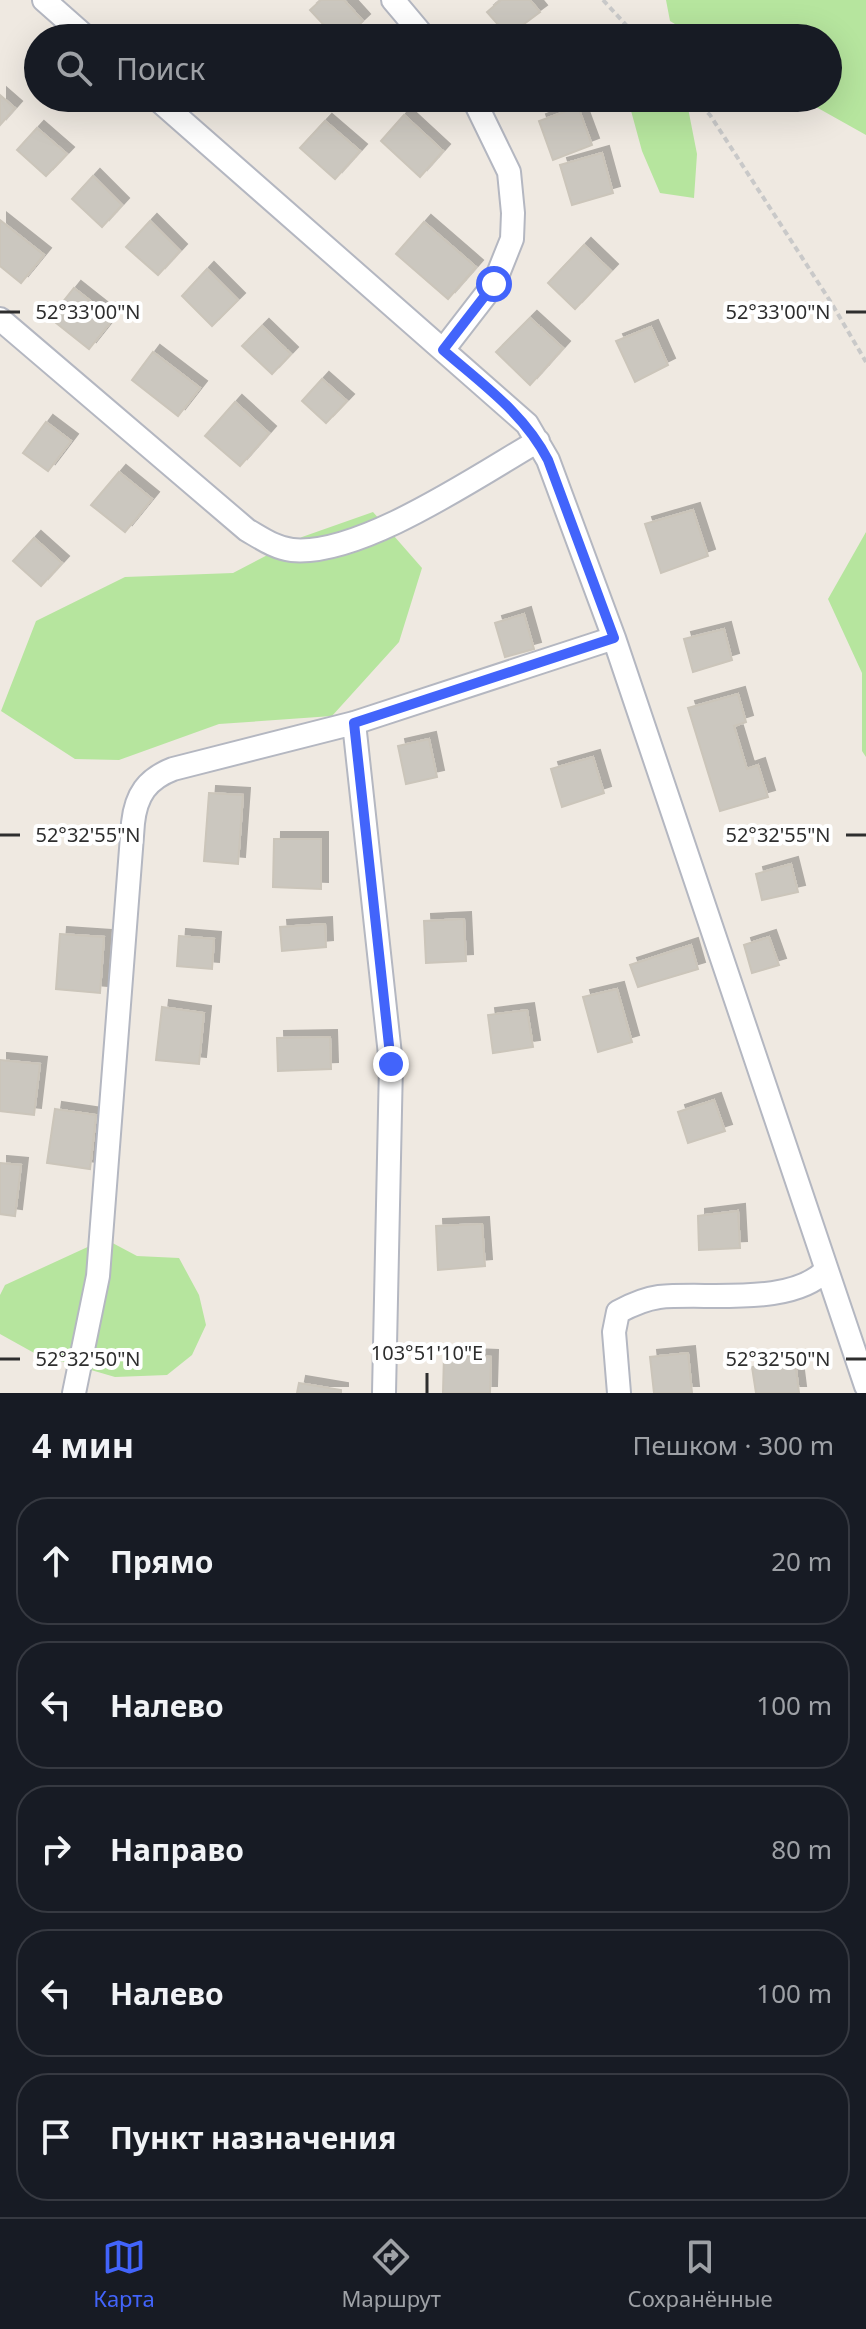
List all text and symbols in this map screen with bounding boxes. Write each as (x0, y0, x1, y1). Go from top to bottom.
search box (24, 24, 842, 112)
icon: search (52, 46, 96, 90)
text: Поиск (116, 48, 205, 89)
route start (476, 266, 512, 302)
text: 52°33'00"N (35, 298, 141, 325)
text: 52°33'00"N (725, 298, 831, 325)
text: 52°32'55"N (35, 821, 141, 848)
text: 52°32'55"N (725, 821, 831, 848)
route end (373, 1046, 409, 1082)
text: 103°51'10"E (371, 1339, 483, 1366)
text: 52°32'50"N (35, 1345, 141, 1372)
text: 52°32'50"N (725, 1345, 831, 1372)
text: 4 мин (32, 1422, 134, 1468)
text: Пешком · 300 m (632, 1427, 834, 1463)
icon: ahead (34, 1539, 78, 1583)
text: Прямо (110, 1541, 214, 1582)
text: 20 m (771, 1543, 832, 1579)
icon: left (34, 1683, 78, 1727)
text: Налево (110, 1685, 224, 1726)
text: 100 m (756, 1687, 832, 1723)
icon: right (34, 1827, 78, 1871)
text: Направо (110, 1829, 244, 1870)
text: 80 m (771, 1831, 832, 1867)
icon: left (34, 1971, 78, 2015)
text: Налево (110, 1973, 224, 2014)
text: 100 m (756, 1975, 832, 2011)
icon: arrive (34, 2115, 78, 2159)
text: Пункт назначения (110, 2117, 396, 2158)
tab: Карта (93, 2235, 155, 2313)
tab: Маршрут (341, 2235, 441, 2313)
tab: Сохранённые (628, 2235, 773, 2313)

